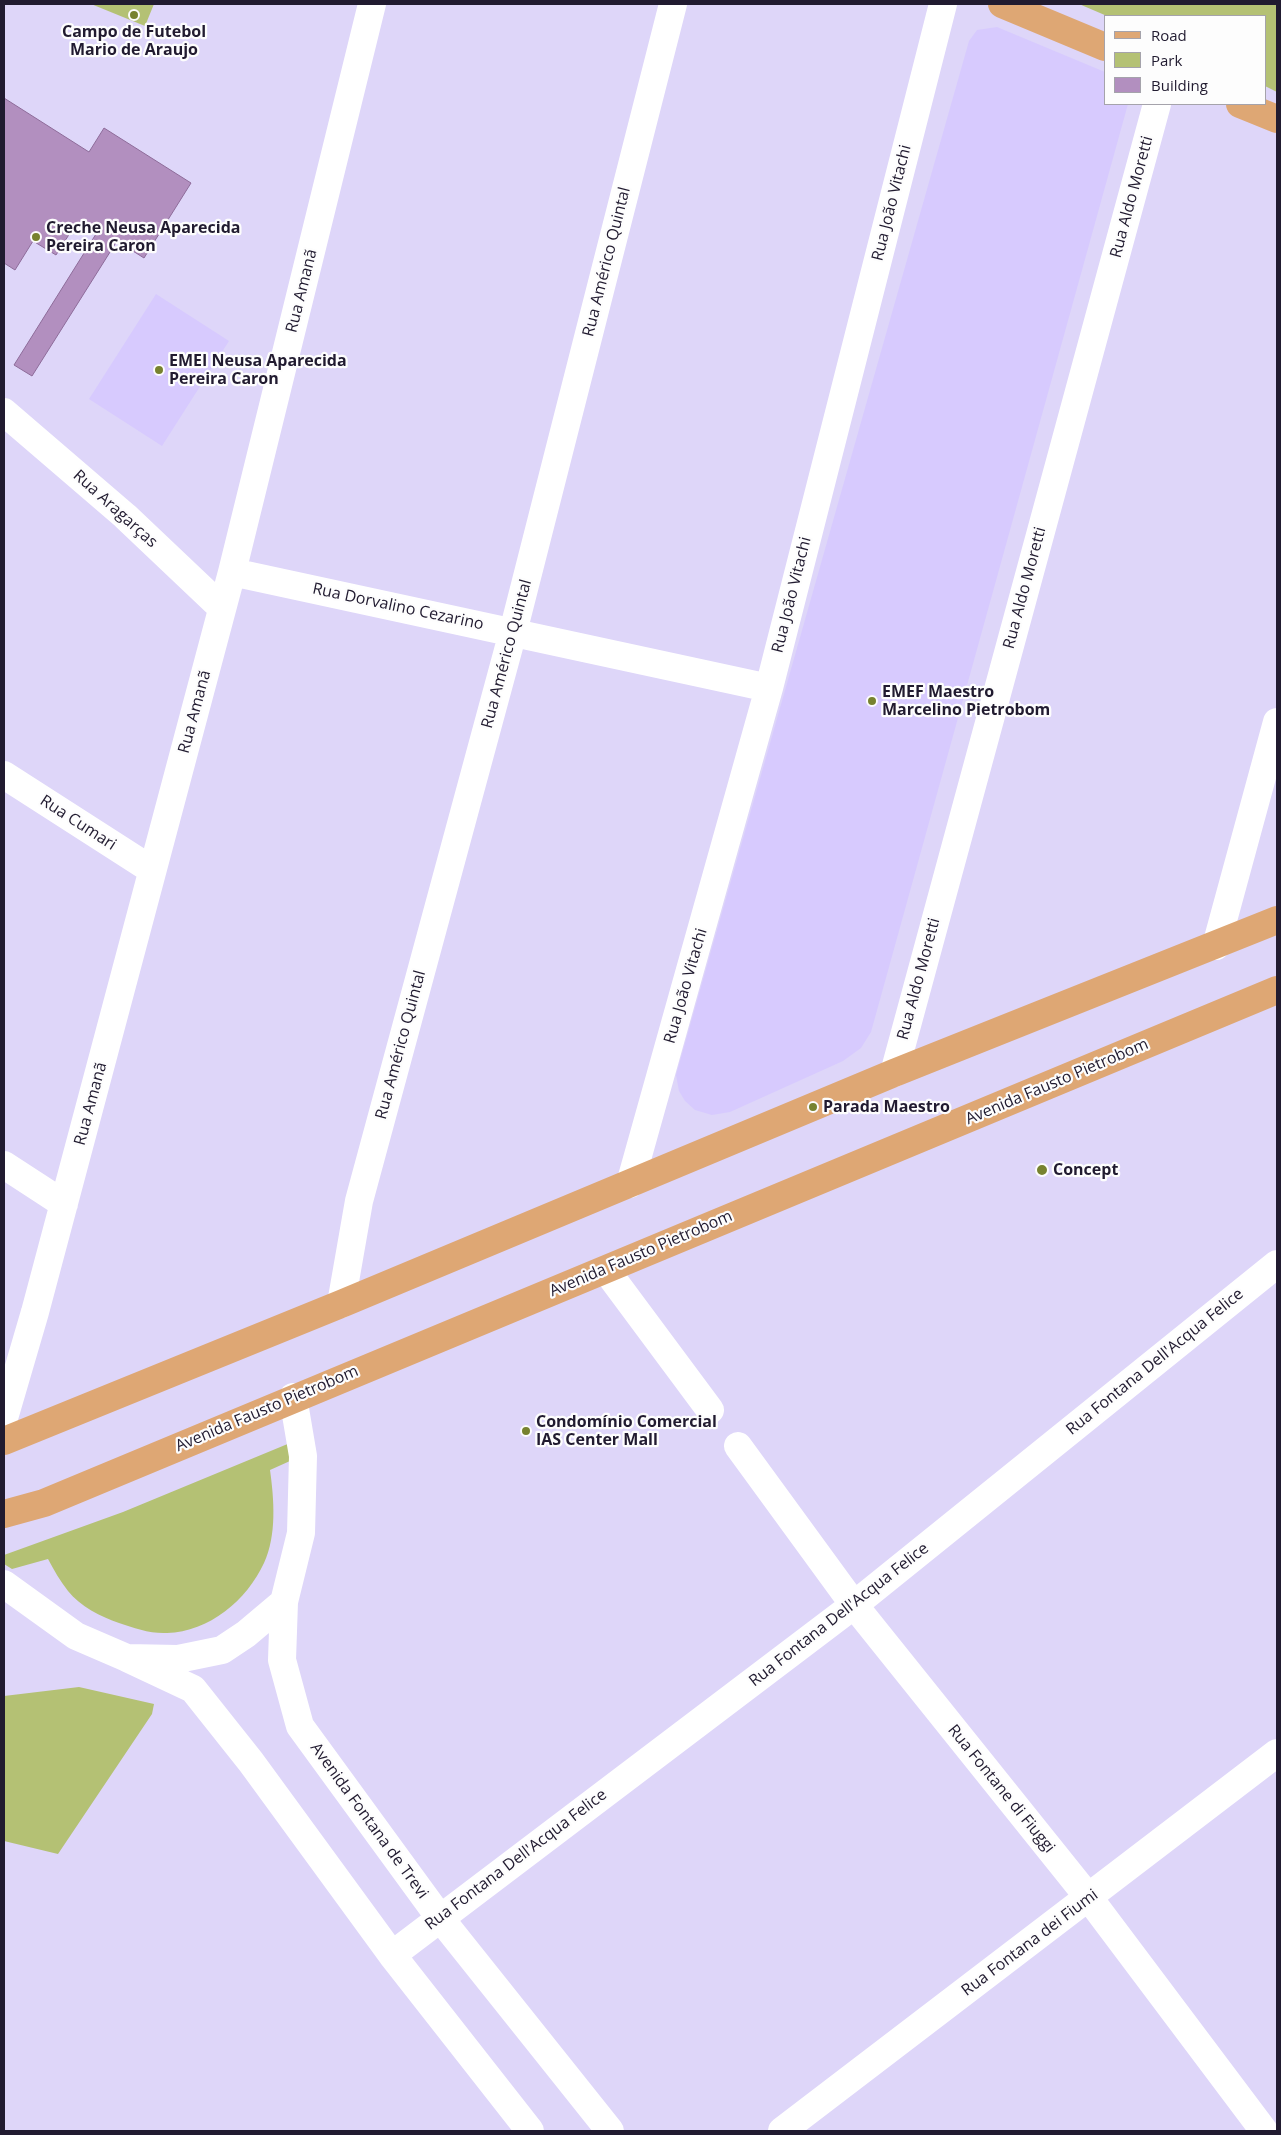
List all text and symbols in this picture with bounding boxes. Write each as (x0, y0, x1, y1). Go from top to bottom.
marker: Campo de Futebol Mario de Araujo (128, 9, 140, 21)
legend (1104, 15, 1266, 105)
place label: Campo de Futebol Mario de Araujo (62, 22, 206, 60)
text: Road (1151, 25, 1187, 45)
text: Park (1151, 50, 1182, 70)
text: Building (1151, 75, 1208, 95)
street label: Rua Aldo Moretti (1106, 134, 1158, 260)
street label: Rua João Vitachi (868, 143, 916, 263)
street label: Rua Américo Quintal (579, 185, 635, 339)
place label: Creche Neusa Aparecida Pereira Caron (46, 218, 240, 256)
marker: Creche Neusa Aparecida Pereira Caron (30, 231, 42, 243)
street label: Rua Amanã (282, 247, 322, 335)
place label: EMEI Neusa Aparecida Pereira Caron (169, 351, 347, 389)
marker: EMEI Neusa Aparecida Pereira Caron (153, 364, 165, 376)
street label: Rua Aragarças (69, 466, 161, 552)
street label: Rua Aldo Moretti (999, 525, 1051, 651)
street label: Rua João Vitachi (768, 535, 816, 655)
street label: Rua Américo Quintal (478, 577, 536, 731)
street label: Rua Dorvalino Cezarino (311, 579, 485, 635)
street label: Rua Amanã (175, 668, 215, 756)
place label: EMEF Maestro Marcelino Pietrobom (882, 682, 1050, 720)
marker: EMEF Maestro Marcelino Pietrobom (866, 695, 878, 707)
street label: Rua Cumari (36, 791, 120, 855)
street label: Rua Aldo Moretti (893, 916, 945, 1042)
street label: Rua João Vitachi (660, 926, 712, 1046)
street label: Rua Américo Quintal (372, 968, 430, 1122)
street label: Avenida Fausto Pietrobom (963, 1035, 1151, 1129)
street label: Rua Amanã (71, 1060, 111, 1148)
place label: Parada Maestro (823, 1097, 950, 1117)
marker: Parada Maestro (807, 1101, 819, 1113)
place label: Concept (1053, 1160, 1118, 1180)
marker: Concept (1035, 1163, 1049, 1177)
street label: Avenida Fausto Pietrobom (547, 1207, 735, 1301)
street label: Rua Fontana Dell'Acqua Felice (1063, 1285, 1247, 1439)
street label: Avenida Fausto Pietrobom (173, 1362, 361, 1456)
place label: Condomínio Comercial IAS Center Mall (536, 1412, 717, 1450)
marker: Condomínio Comercial IAS Center Mall (520, 1425, 532, 1437)
street label: Rua Fontana Dell'Acqua Felice (745, 1539, 933, 1691)
street label: Rua Fontane di Fiuggi (943, 1721, 1059, 1857)
street label: Avenida Fontana de Trevi (306, 1739, 432, 1903)
street label: Rua Fontana Dell'Acqua Felice (421, 1785, 611, 1935)
street label: Rua Fontana dei Fiumi (958, 1885, 1102, 2001)

